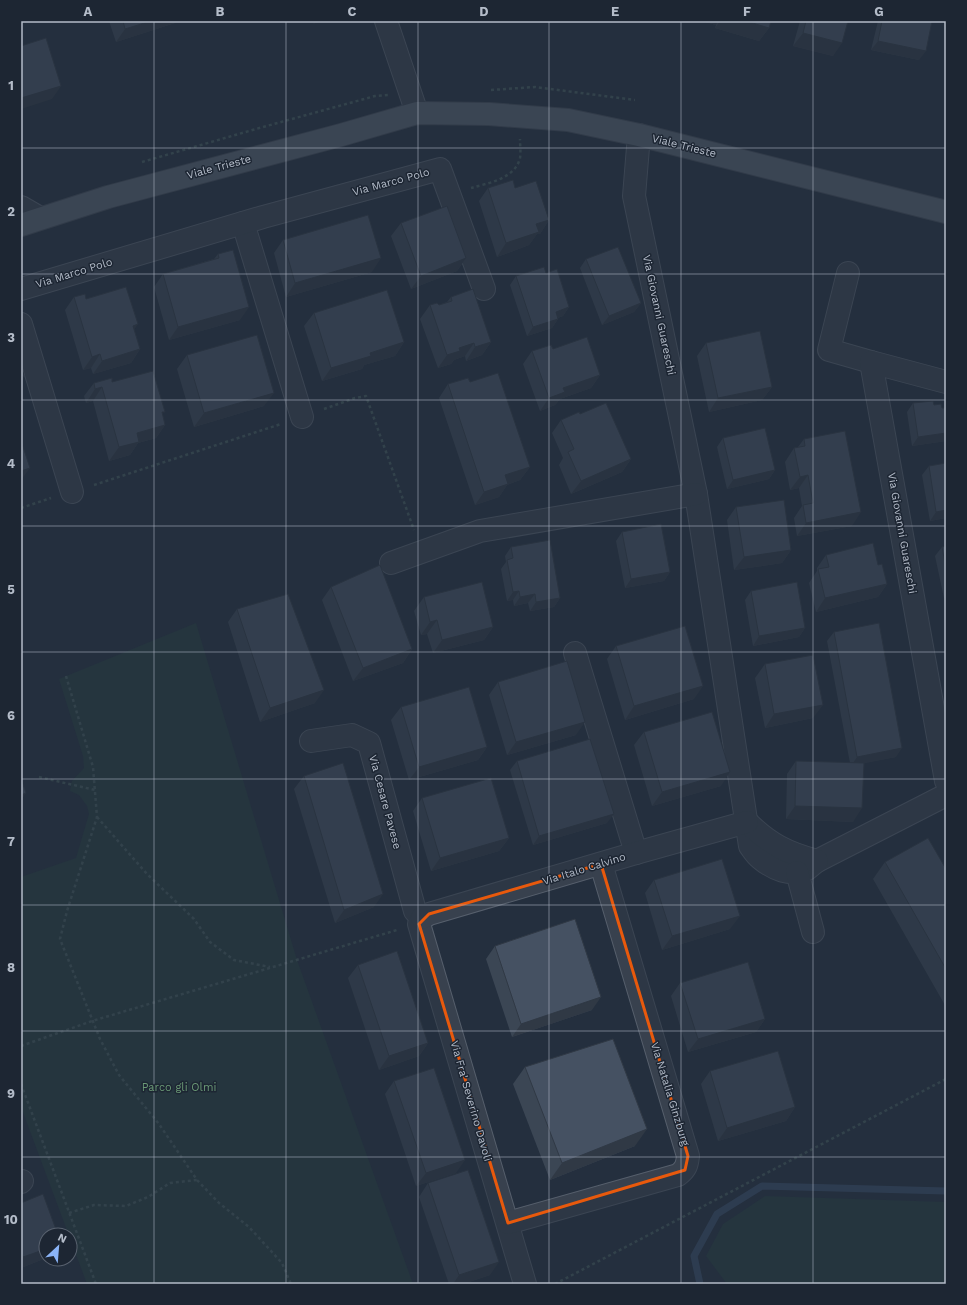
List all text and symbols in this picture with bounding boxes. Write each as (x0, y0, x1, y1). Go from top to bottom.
text: A (84, 4, 93, 19)
text: B (216, 4, 225, 19)
text: C (348, 4, 357, 19)
text: D (479, 4, 489, 19)
text: E (611, 4, 619, 19)
text: F (743, 4, 751, 19)
text: G (874, 4, 884, 19)
text: 1 (8, 78, 14, 93)
street label: Viale Trieste (650, 132, 718, 160)
street label: Viale Trieste (186, 152, 252, 182)
street label: Via Marco Polo (351, 165, 431, 199)
text: 2 (7, 204, 15, 219)
street label: Via Giovanni Guareschi (640, 254, 678, 376)
street label: Via Marco Polo (34, 255, 114, 291)
text: 3 (7, 330, 15, 345)
text: 4 (7, 456, 16, 471)
street label: Via Giovanni Guareschi (885, 471, 919, 595)
text: 5 (7, 582, 15, 597)
text: 6 (7, 708, 15, 723)
street label: Via Cesare Pavese (366, 753, 404, 851)
text: 7 (7, 834, 15, 849)
street label: Via Italo Calvino (541, 850, 627, 888)
text: 8 (7, 960, 15, 975)
street label: Via Fra' Severino Davoli (448, 1039, 494, 1163)
street label: Via Natalia Ginzburg (648, 1040, 692, 1148)
park label: Parco gli Olmi (142, 1081, 216, 1094)
text: 9 (7, 1086, 15, 1101)
text: 10 (4, 1212, 18, 1227)
north arrow (38, 1227, 78, 1267)
text: N (56, 1231, 69, 1246)

